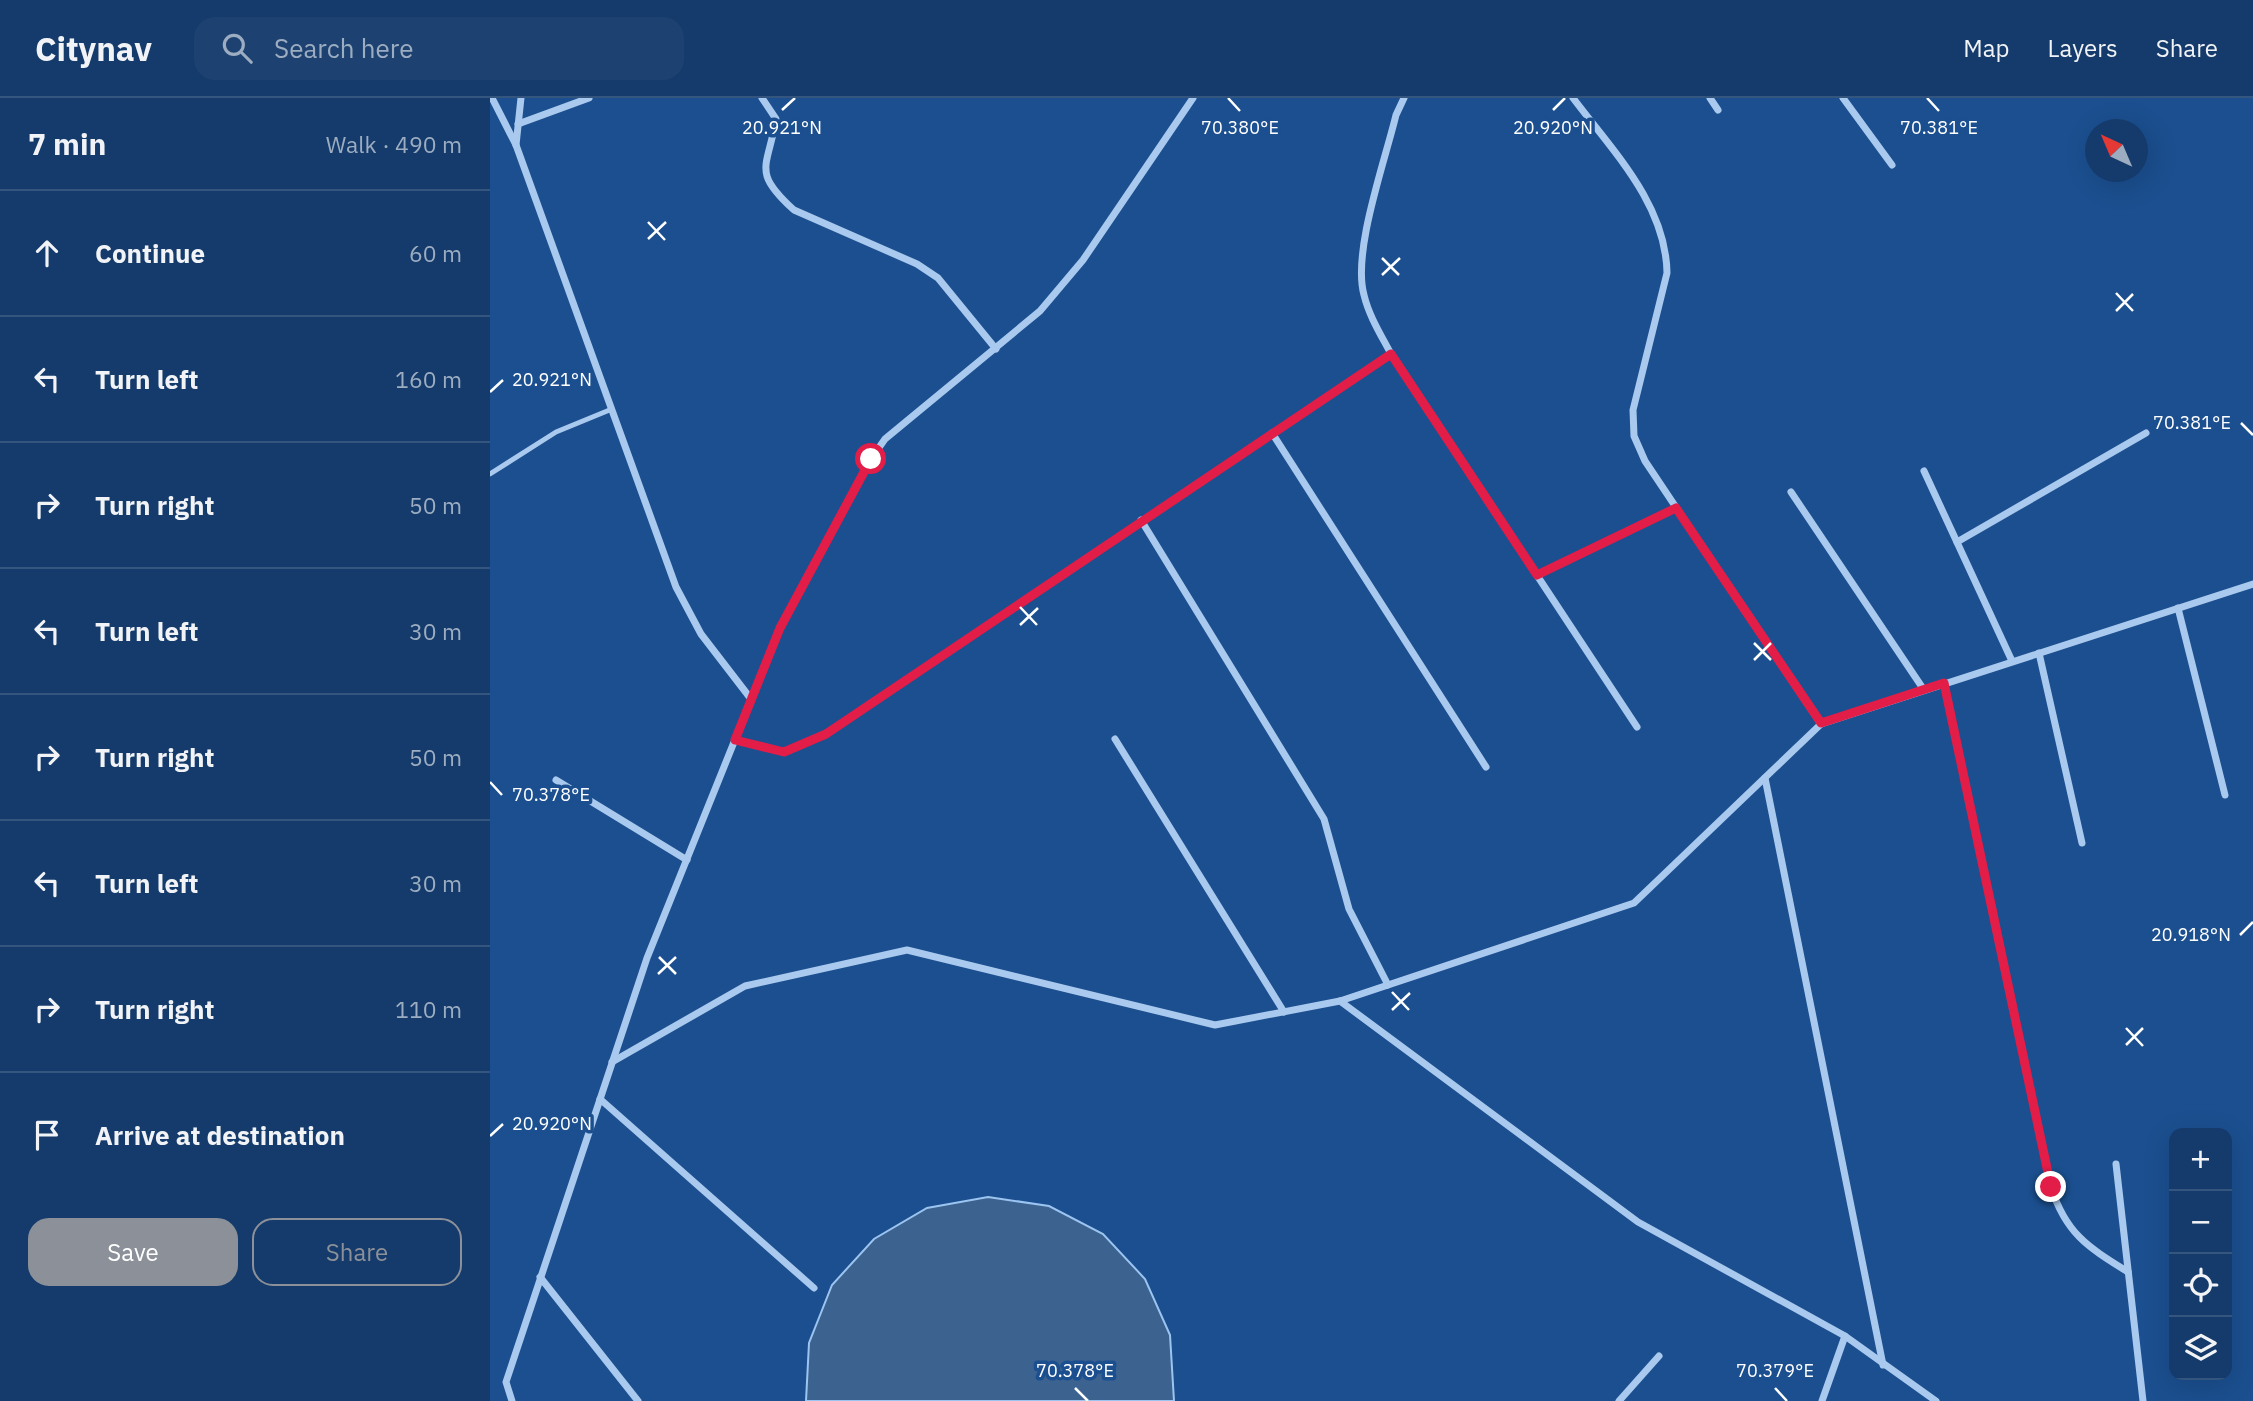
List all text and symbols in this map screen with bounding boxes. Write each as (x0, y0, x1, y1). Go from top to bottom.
search box (194, 17, 684, 80)
text: Citynav (35, 27, 152, 70)
icon: search (218, 29, 256, 67)
text: Search here (274, 31, 413, 65)
text: Map (1963, 32, 2010, 64)
text: Layers (2048, 32, 2118, 64)
text: Share (2156, 32, 2218, 64)
text: 20.921°N (742, 116, 822, 139)
text: 70.380°E (1201, 116, 1279, 139)
text: 20.920°N (1513, 116, 1593, 139)
text: 70.381°E (1900, 116, 1978, 139)
north arrow (2085, 119, 2148, 182)
text: 7 min (28, 124, 106, 163)
text: Walk · 490 m (326, 129, 462, 159)
icon: ahead (28, 234, 66, 272)
text: Continue (95, 236, 205, 270)
text: 60 m (409, 238, 462, 268)
icon: left (28, 360, 66, 398)
text: Turn left (95, 362, 198, 396)
text: 160 m (395, 364, 462, 394)
text: 20.921°N (512, 368, 592, 391)
text: 70.381°E (2153, 411, 2231, 434)
route start (855, 443, 886, 474)
icon: right (28, 486, 66, 524)
text: Turn right (95, 488, 214, 522)
text: 50 m (409, 490, 462, 520)
icon: left (28, 612, 66, 650)
text: Turn left (95, 614, 198, 648)
text: 30 m (409, 616, 462, 646)
icon: right (28, 738, 66, 776)
text: Turn right (95, 740, 214, 774)
text: 50 m (409, 742, 462, 772)
text: 70.378°E (512, 783, 590, 806)
icon: left (28, 864, 66, 902)
text: Turn left (95, 866, 198, 900)
text: 30 m (409, 868, 462, 898)
text: 20.918°N (2151, 923, 2231, 946)
icon: right (28, 990, 66, 1028)
text: Turn right (95, 992, 214, 1026)
text: 110 m (395, 994, 462, 1024)
text: 20.920°N (512, 1112, 592, 1135)
icon: arrive (28, 1116, 66, 1154)
text: Arrive at destination (95, 1118, 345, 1152)
map controls (2169, 1128, 2232, 1380)
button: + (2169, 1128, 2232, 1191)
route end (2035, 1171, 2066, 1202)
button: − (2169, 1191, 2232, 1254)
button: Save (28, 1218, 238, 1286)
button: Share (252, 1218, 462, 1286)
button: locate (2169, 1254, 2232, 1317)
button: layers (2169, 1317, 2232, 1380)
text: 70.378°E (1036, 1359, 1114, 1382)
text: 70.379°E (1736, 1359, 1814, 1382)

